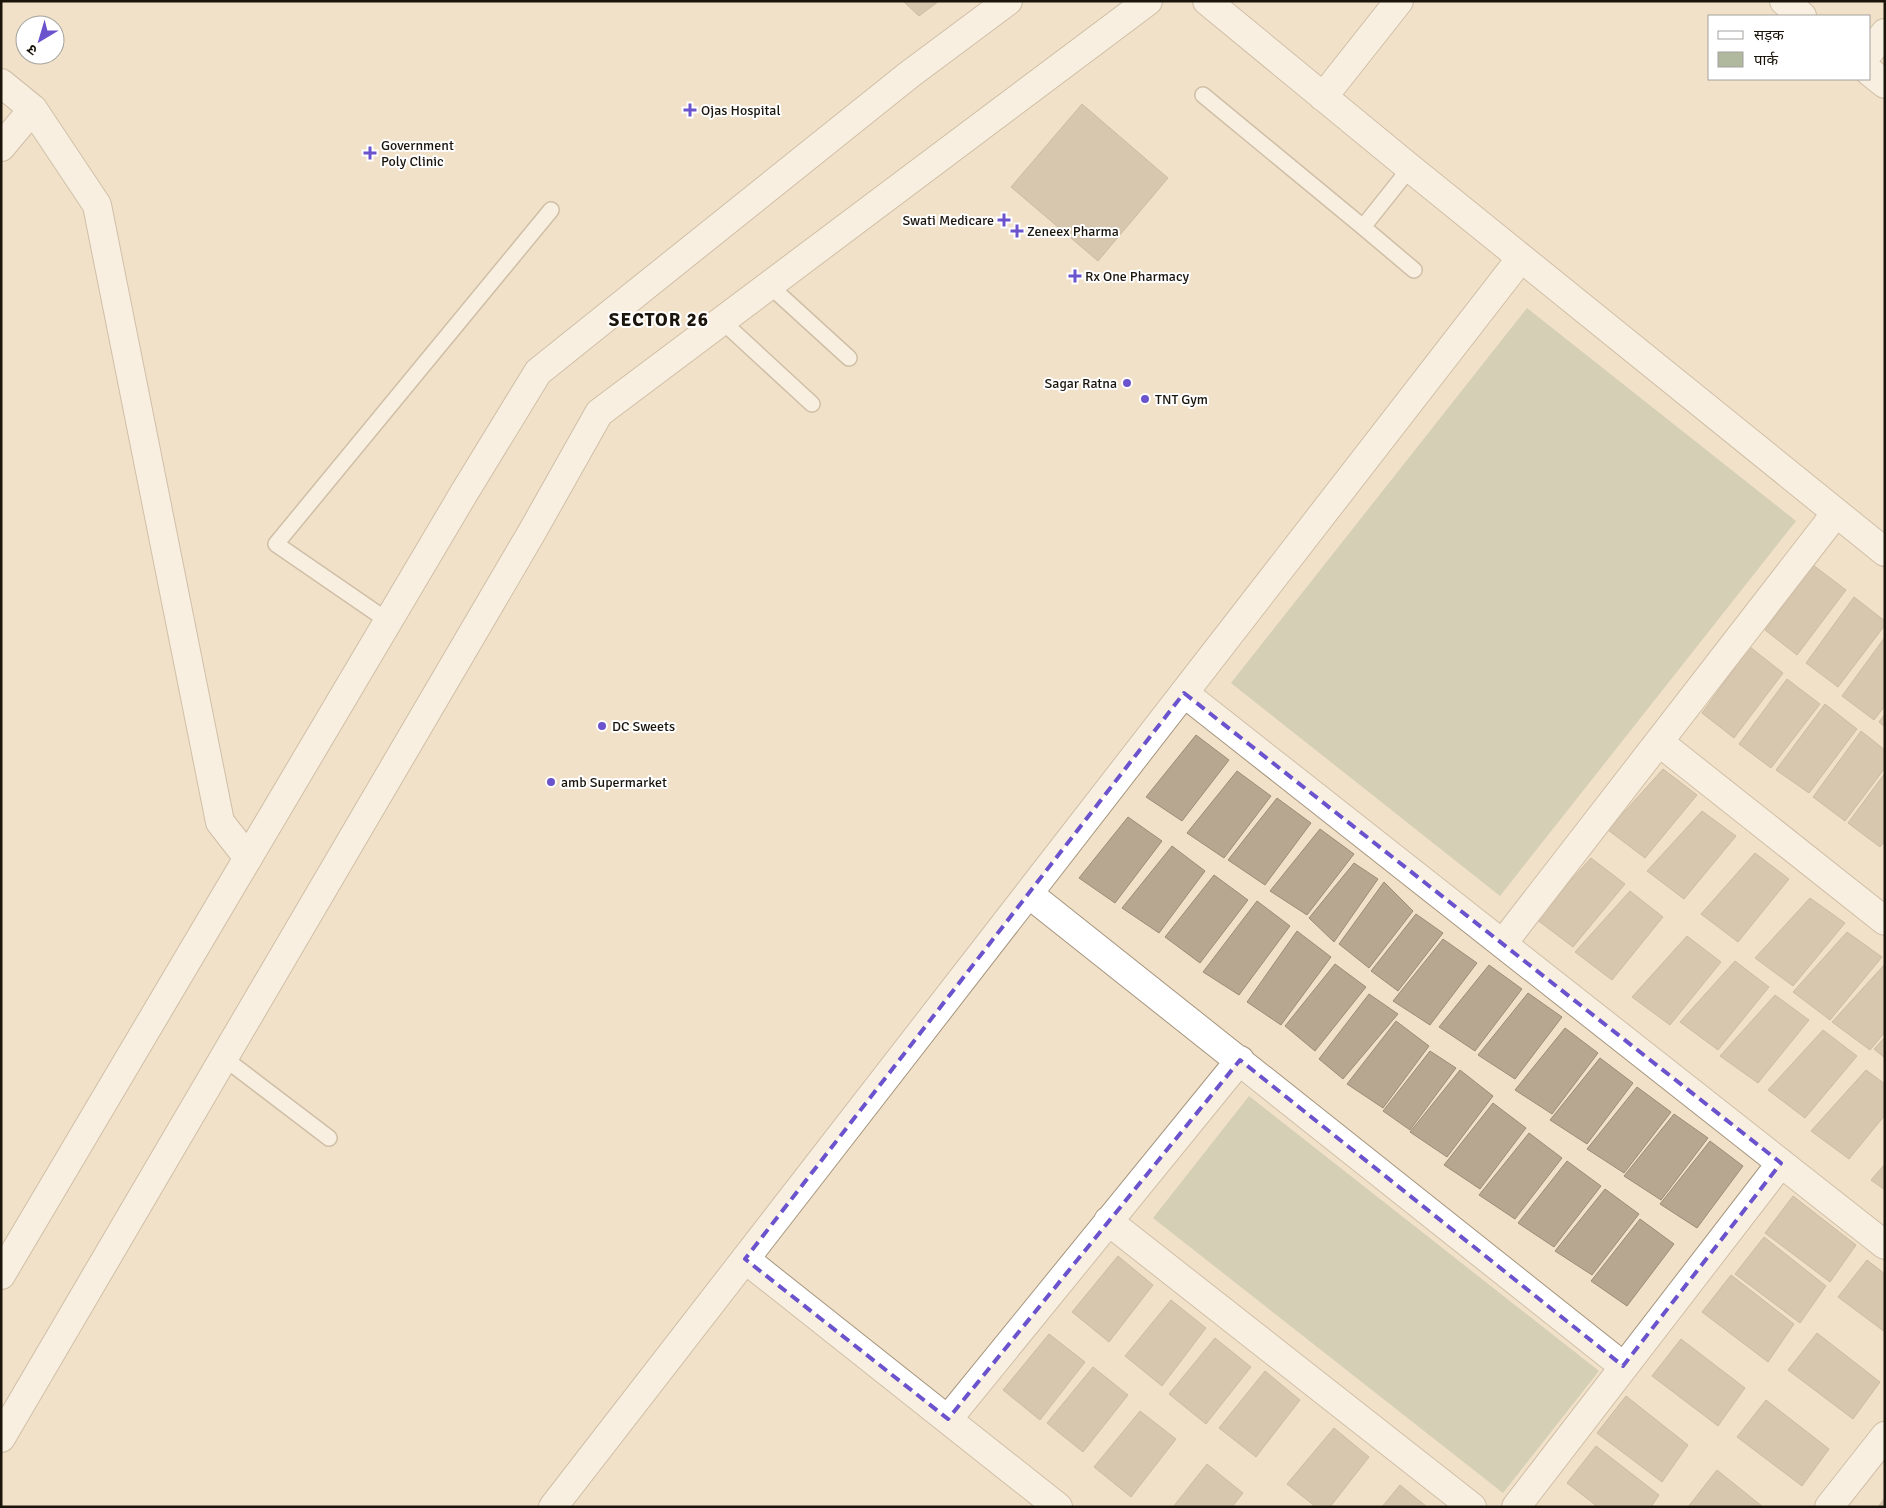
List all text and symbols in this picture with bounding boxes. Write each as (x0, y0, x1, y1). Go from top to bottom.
north arrow (15, 15, 65, 65)
legend (1708, 15, 1871, 80)
text: सड़क (1754, 26, 1784, 44)
text: उ (23, 40, 41, 59)
text: पार्क (1754, 51, 1778, 69)
place label: Ojas Hospital (701, 102, 781, 119)
marker: Ojas Hospital (683, 103, 697, 117)
place label: Government Poly Clinic (381, 137, 454, 170)
marker: Government Poly Clinic (363, 146, 377, 160)
place label: Swati Medicare (903, 212, 994, 229)
marker: Swati Medicare (998, 214, 1010, 226)
place label: Zeneex Pharma (1027, 223, 1119, 240)
marker: Zeneex Pharma (1011, 225, 1023, 237)
place label: Rx One Pharmacy (1085, 268, 1189, 285)
marker: Rx One Pharmacy (1069, 270, 1081, 282)
district label: SECTOR 26 (609, 308, 709, 332)
place label: Sagar Ratna (1045, 375, 1117, 392)
marker: Sagar Ratna (1121, 377, 1133, 389)
place label: TNT Gym (1155, 391, 1208, 408)
marker: TNT Gym (1139, 393, 1151, 405)
place label: DC Sweets (612, 718, 675, 735)
marker: DC Sweets (596, 720, 608, 732)
place label: amb Supermarket (561, 774, 667, 791)
marker: amb Supermarket (545, 776, 557, 788)

